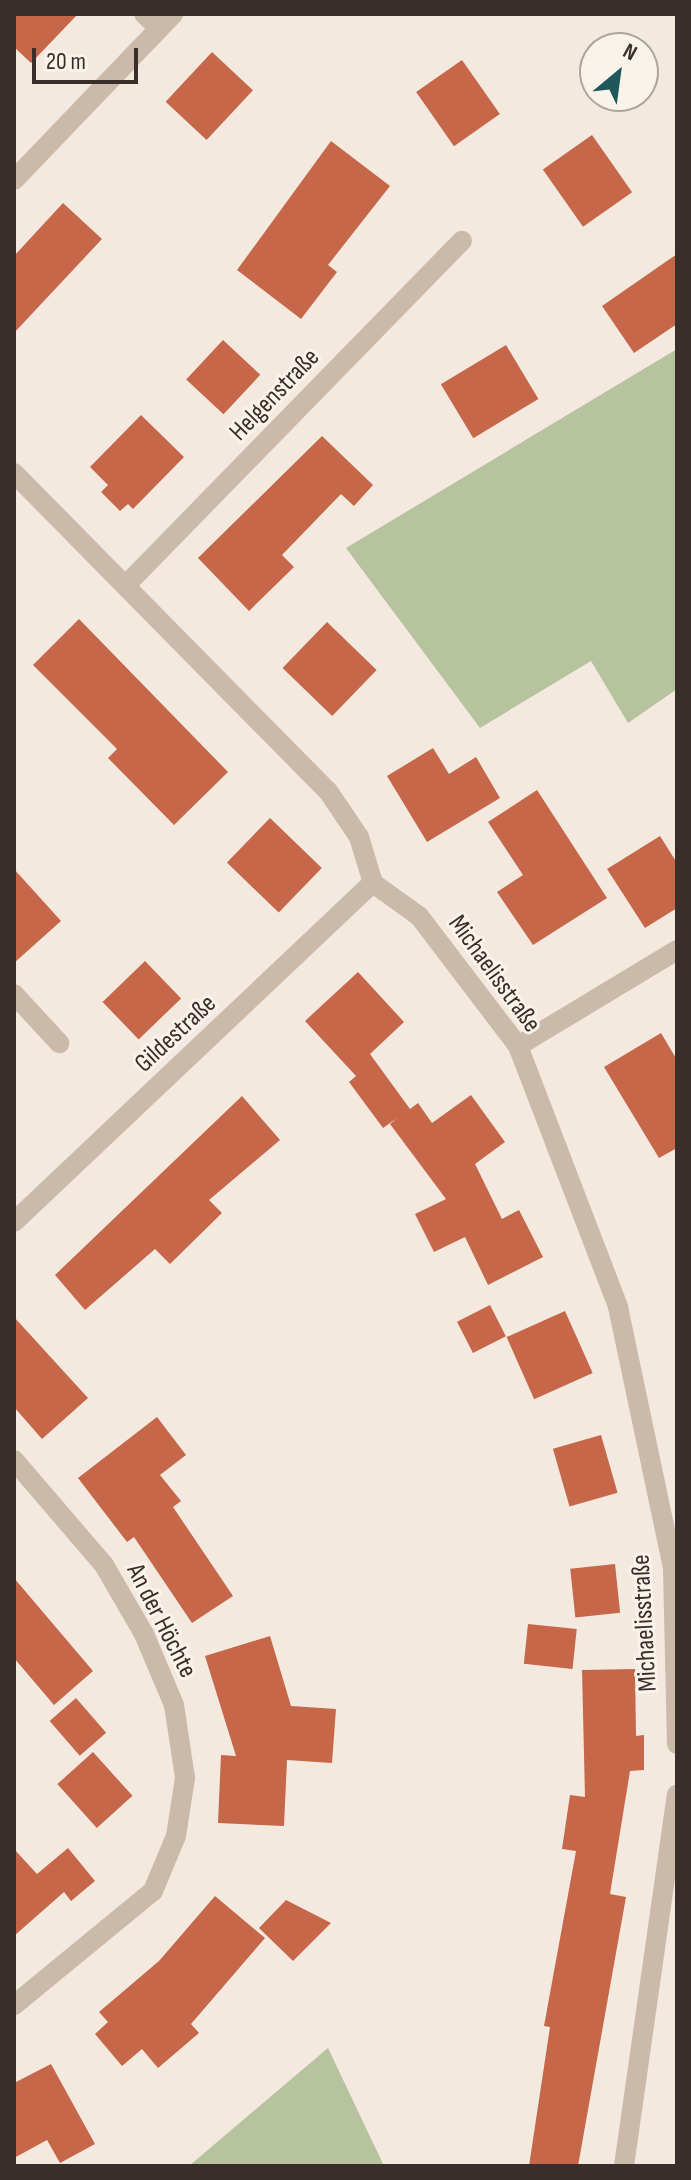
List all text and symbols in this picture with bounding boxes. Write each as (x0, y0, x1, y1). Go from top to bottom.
scale bar (36, 32, 142, 82)
north arrow (579, 32, 659, 112)
text: N (618, 38, 642, 67)
text: 20 m (46, 47, 86, 76)
street label: Helgenstraße (223, 342, 327, 448)
street label: Michaelisstraße (441, 909, 547, 1039)
street label: Gildestraße (129, 989, 223, 1079)
street label: Michaelisstraße (626, 1554, 664, 1692)
street label: An der Höchte (119, 1559, 203, 1683)

